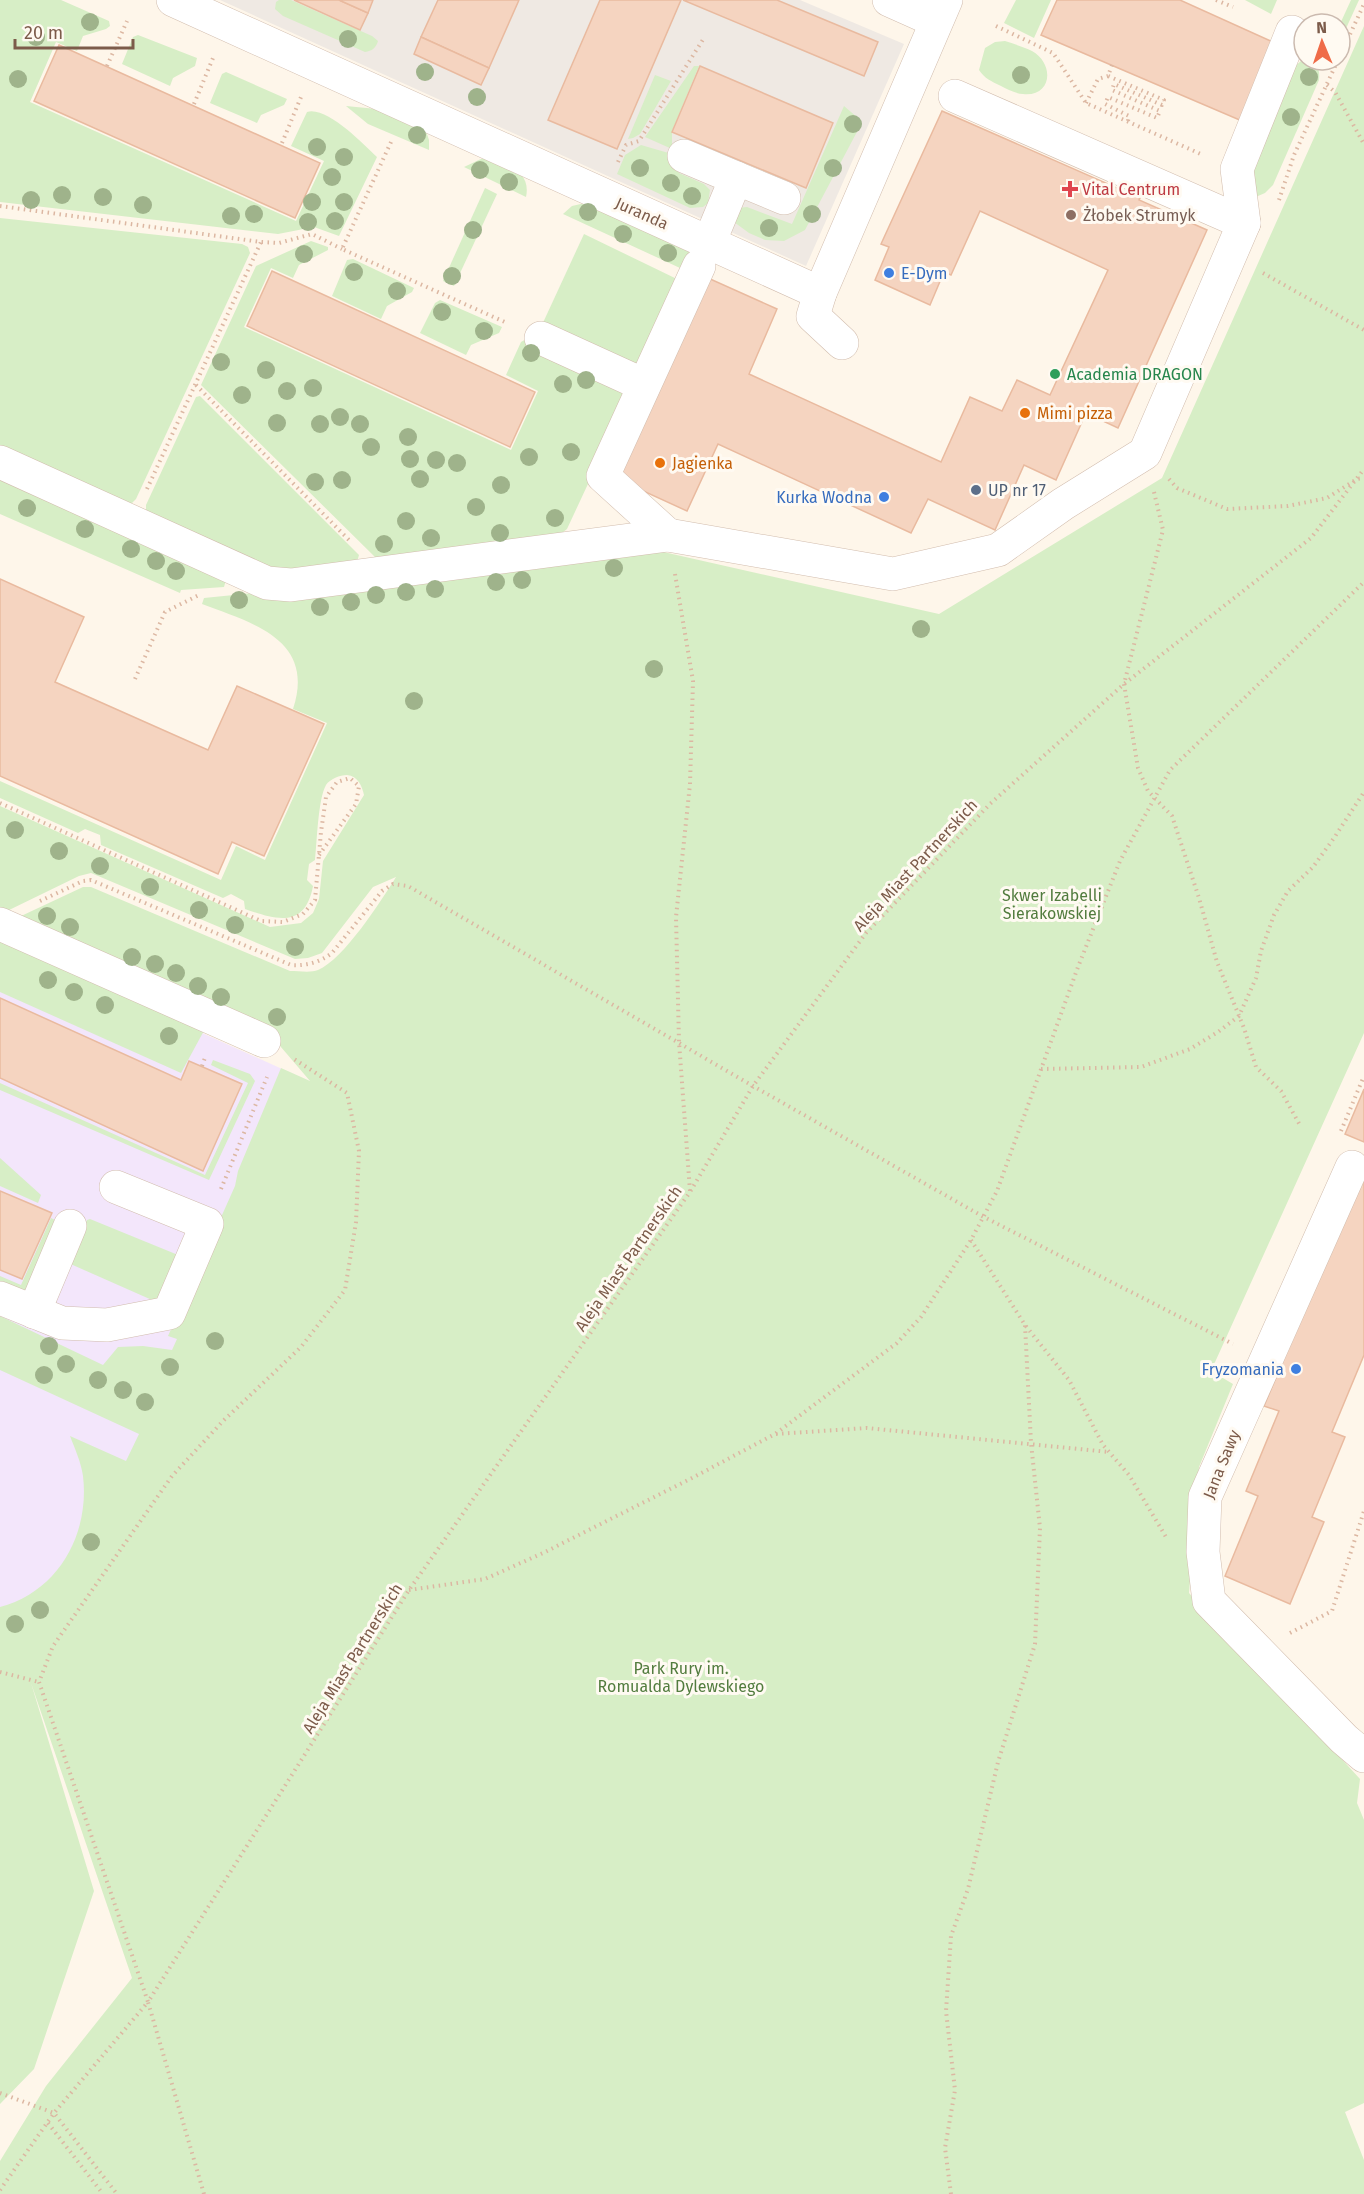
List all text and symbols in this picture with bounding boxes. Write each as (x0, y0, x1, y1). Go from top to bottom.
scale bar (15, 12, 134, 50)
north arrow (1292, 12, 1352, 72)
text: N (1316, 18, 1327, 37)
text: 20 m (24, 22, 63, 44)
place label: Vital Centrum (1082, 180, 1180, 199)
marker: Vital Centrum (1063, 182, 1077, 196)
street label: Juranda (612, 193, 671, 234)
place label: Żłobek Strumyk (1083, 205, 1196, 225)
marker: Żłobek Strumyk (1064, 208, 1078, 222)
place label: E-Dym (901, 264, 948, 283)
marker: E-Dym (882, 266, 896, 280)
place label: Academia DRAGON (1067, 365, 1203, 384)
marker: Academia DRAGON (1048, 367, 1062, 381)
place label: Mimi pizza (1037, 404, 1113, 423)
marker: Mimi pizza (1018, 406, 1032, 420)
place label: Jagienka (672, 454, 733, 473)
marker: Jagienka (653, 456, 667, 470)
place label: UP nr 17 (988, 481, 1046, 500)
marker: UP nr 17 (969, 483, 983, 497)
place label: Kurka Wodna (776, 488, 872, 507)
marker: Kurka Wodna (877, 490, 891, 504)
street label: Aleja Miast Partnerskich (849, 796, 981, 935)
park label: Skwer Izabelli Sierakowskiej (1002, 886, 1102, 923)
street label: Aleja Miast Partnerskich (571, 1182, 686, 1335)
place label: Fryzomania (1201, 1360, 1284, 1379)
marker: Fryzomania (1289, 1362, 1303, 1376)
street label: Jana Sawy (1199, 1427, 1244, 1501)
street label: Aleja Miast Partnerskich (298, 1580, 406, 1737)
park label: Park Rury im. Romualda Dylewskiego (598, 1659, 764, 1696)

